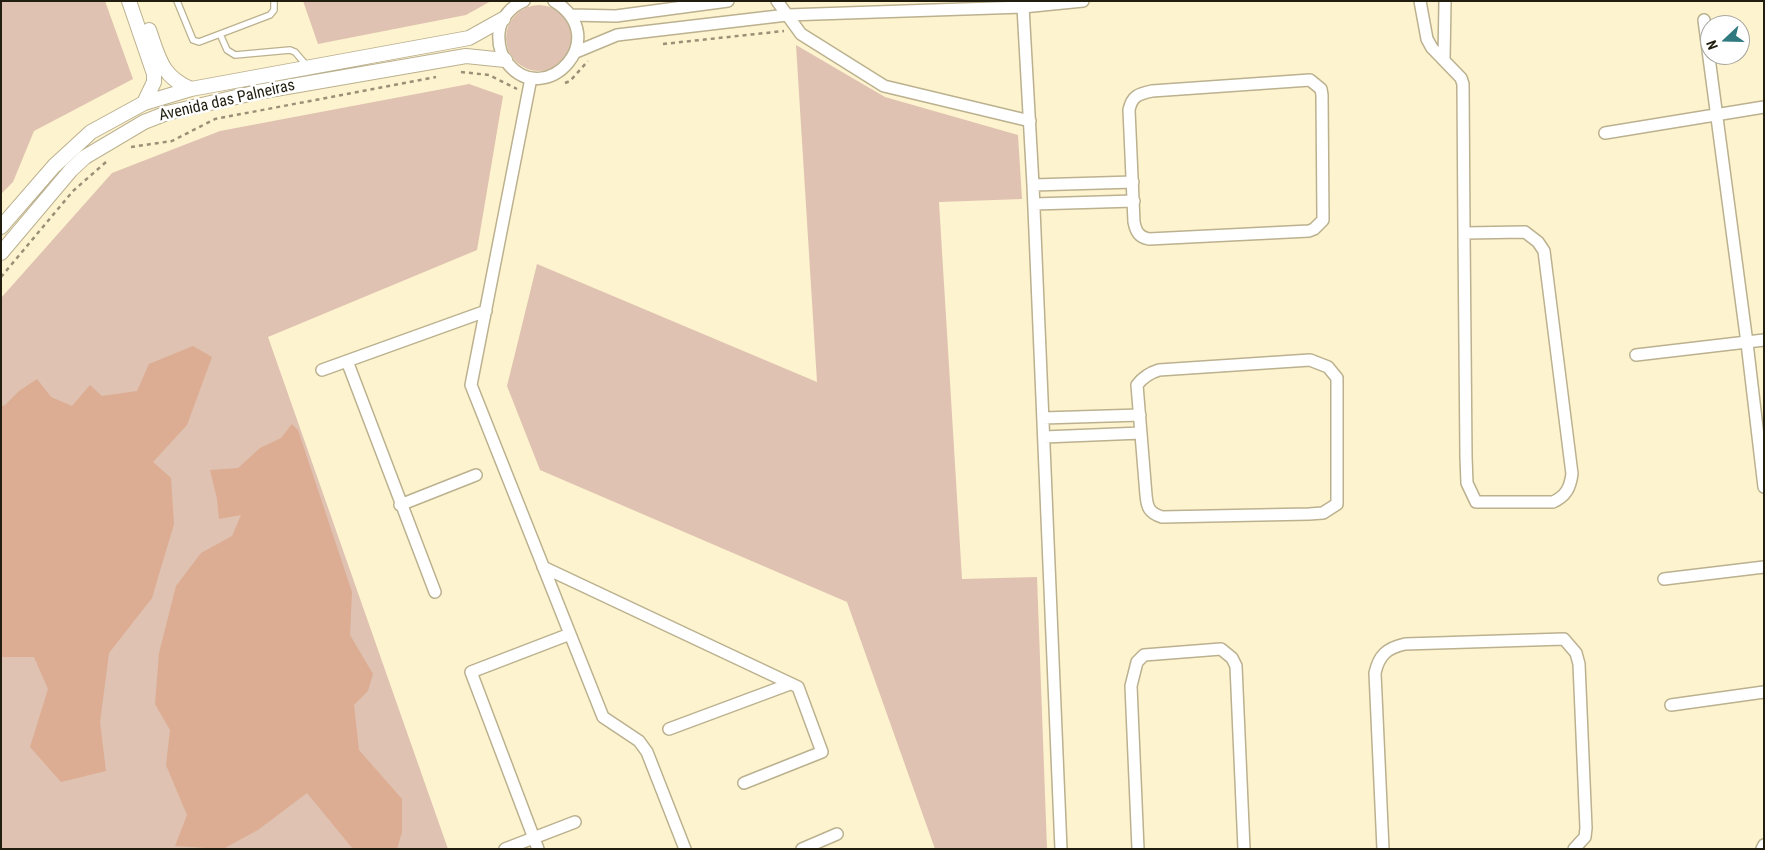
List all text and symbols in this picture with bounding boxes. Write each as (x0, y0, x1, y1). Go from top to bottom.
north arrow (1700, 15, 1750, 65)
text: N (1703, 38, 1721, 52)
street label: Avenida das Palneiras (157, 76, 297, 126)

